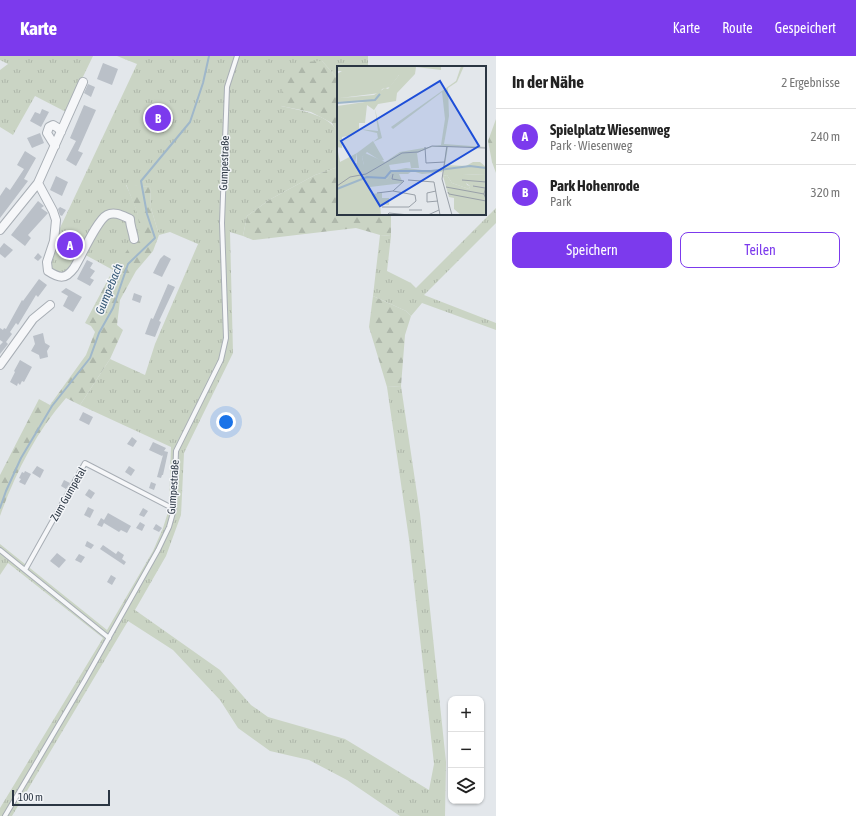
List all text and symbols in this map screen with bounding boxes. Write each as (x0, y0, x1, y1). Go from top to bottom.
text: Karte (20, 17, 57, 39)
text: Karte (673, 20, 700, 36)
text: Route (722, 20, 753, 36)
text: Gespeichert (775, 20, 836, 36)
inset map (337, 66, 486, 215)
text: In der Nähe (512, 72, 584, 92)
text: 2 Ergebnisse (781, 75, 840, 90)
pin: B (145, 103, 171, 133)
text: Spielplatz Wiesenweg (550, 121, 670, 138)
text: A (522, 129, 528, 144)
text: 240 m (811, 129, 840, 144)
street label: Gumpestraße (217, 135, 231, 191)
text: Park · Wiesenweg (550, 138, 632, 153)
text: Park Hohenrode (550, 177, 640, 194)
text: B (522, 185, 528, 200)
text: 320 m (811, 185, 840, 200)
text: Park (550, 194, 572, 209)
pin: A (57, 230, 83, 260)
button: Speichern (512, 232, 672, 268)
button: Teilen (680, 232, 840, 268)
water label: Gumpebach (92, 261, 126, 316)
your location (216, 412, 236, 432)
street label: Gumpestraße (165, 459, 181, 515)
street label: Zum Gumpetal (48, 465, 88, 523)
map controls (448, 696, 484, 804)
button: + (448, 696, 484, 732)
button: − (448, 732, 484, 768)
button: layers (448, 768, 484, 804)
scale bar (12, 788, 110, 807)
text: 100 m (18, 791, 43, 803)

